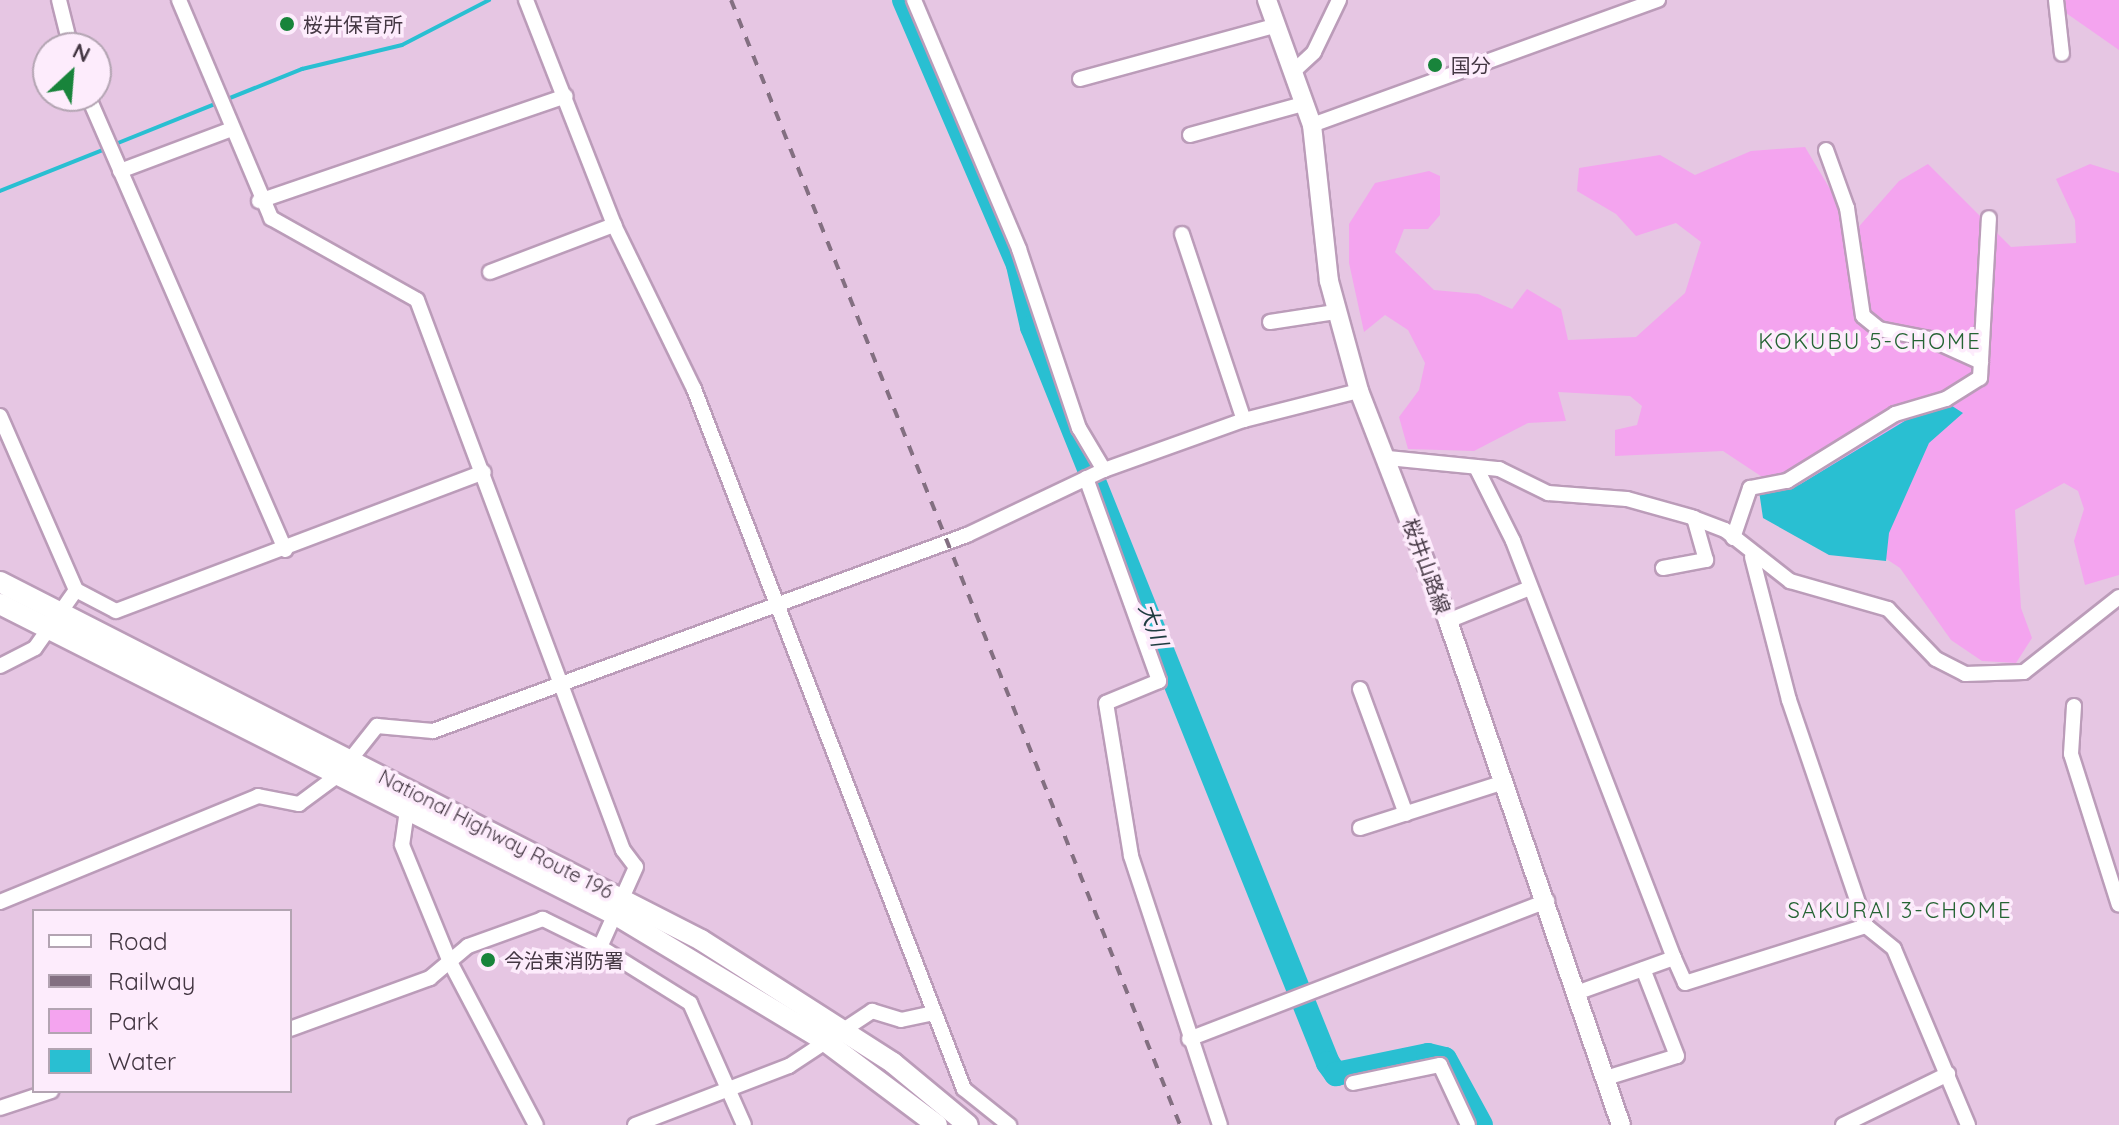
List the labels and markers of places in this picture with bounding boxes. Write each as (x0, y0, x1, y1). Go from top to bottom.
place label: 桜井保育所 (303, 12, 403, 36)
marker: 桜井保育所 (278, 15, 296, 33)
place label: 国分 (1451, 53, 1491, 77)
marker: 国分 (1426, 56, 1444, 74)
place label: 今治東消防署 (504, 948, 624, 972)
marker: 今治東消防署 (479, 951, 497, 969)

